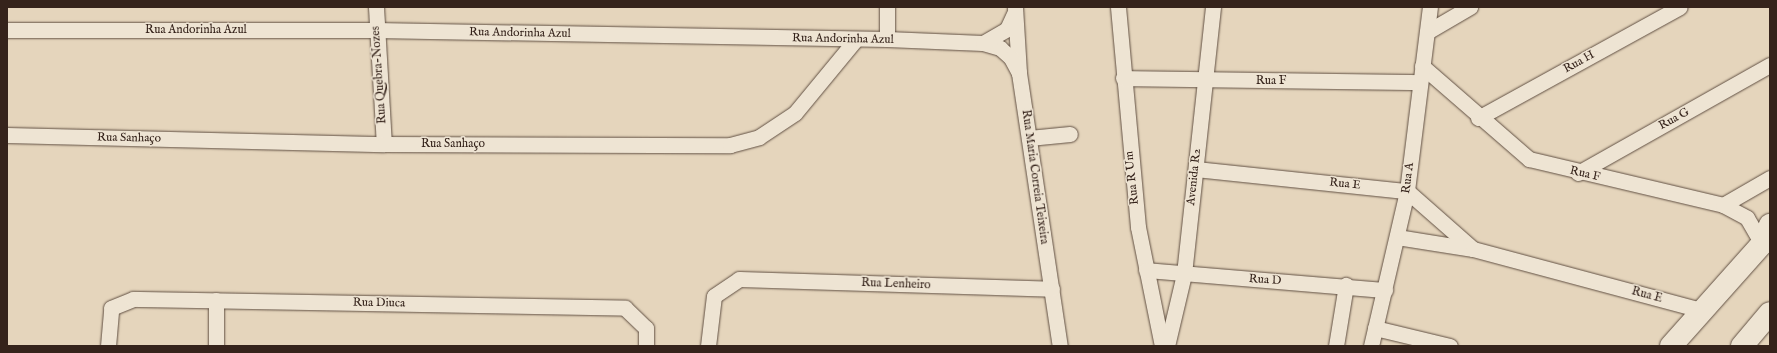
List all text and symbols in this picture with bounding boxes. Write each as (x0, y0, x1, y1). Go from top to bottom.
street label: Rua Andorinha Azul (145, 23, 247, 37)
street label: Rua Andorinha Azul (469, 25, 571, 41)
street label: Rua Quebra-Nozes (368, 26, 390, 124)
street label: Rua Andorinha Azul (792, 31, 894, 47)
street label: Rua H (1561, 48, 1597, 76)
street label: Rua F (1256, 74, 1286, 88)
street label: Rua G (1656, 105, 1692, 133)
street label: Rua Maria Correia Teixeira (1018, 109, 1052, 245)
street label: Rua Sanhaço (97, 130, 161, 146)
street label: Rua Sanhaço (421, 137, 485, 151)
street label: Avenida R2 (1184, 148, 1204, 206)
street label: Rua R Um (1122, 150, 1142, 206)
street label: Rua A (1399, 162, 1417, 194)
street label: Rua F (1568, 164, 1602, 184)
street label: Rua E (1329, 175, 1361, 193)
street label: Rua D (1248, 272, 1282, 288)
street label: Rua Lenheiro (861, 276, 931, 292)
street label: Rua E (1630, 284, 1664, 306)
street label: Rua Diuca (353, 295, 405, 311)

